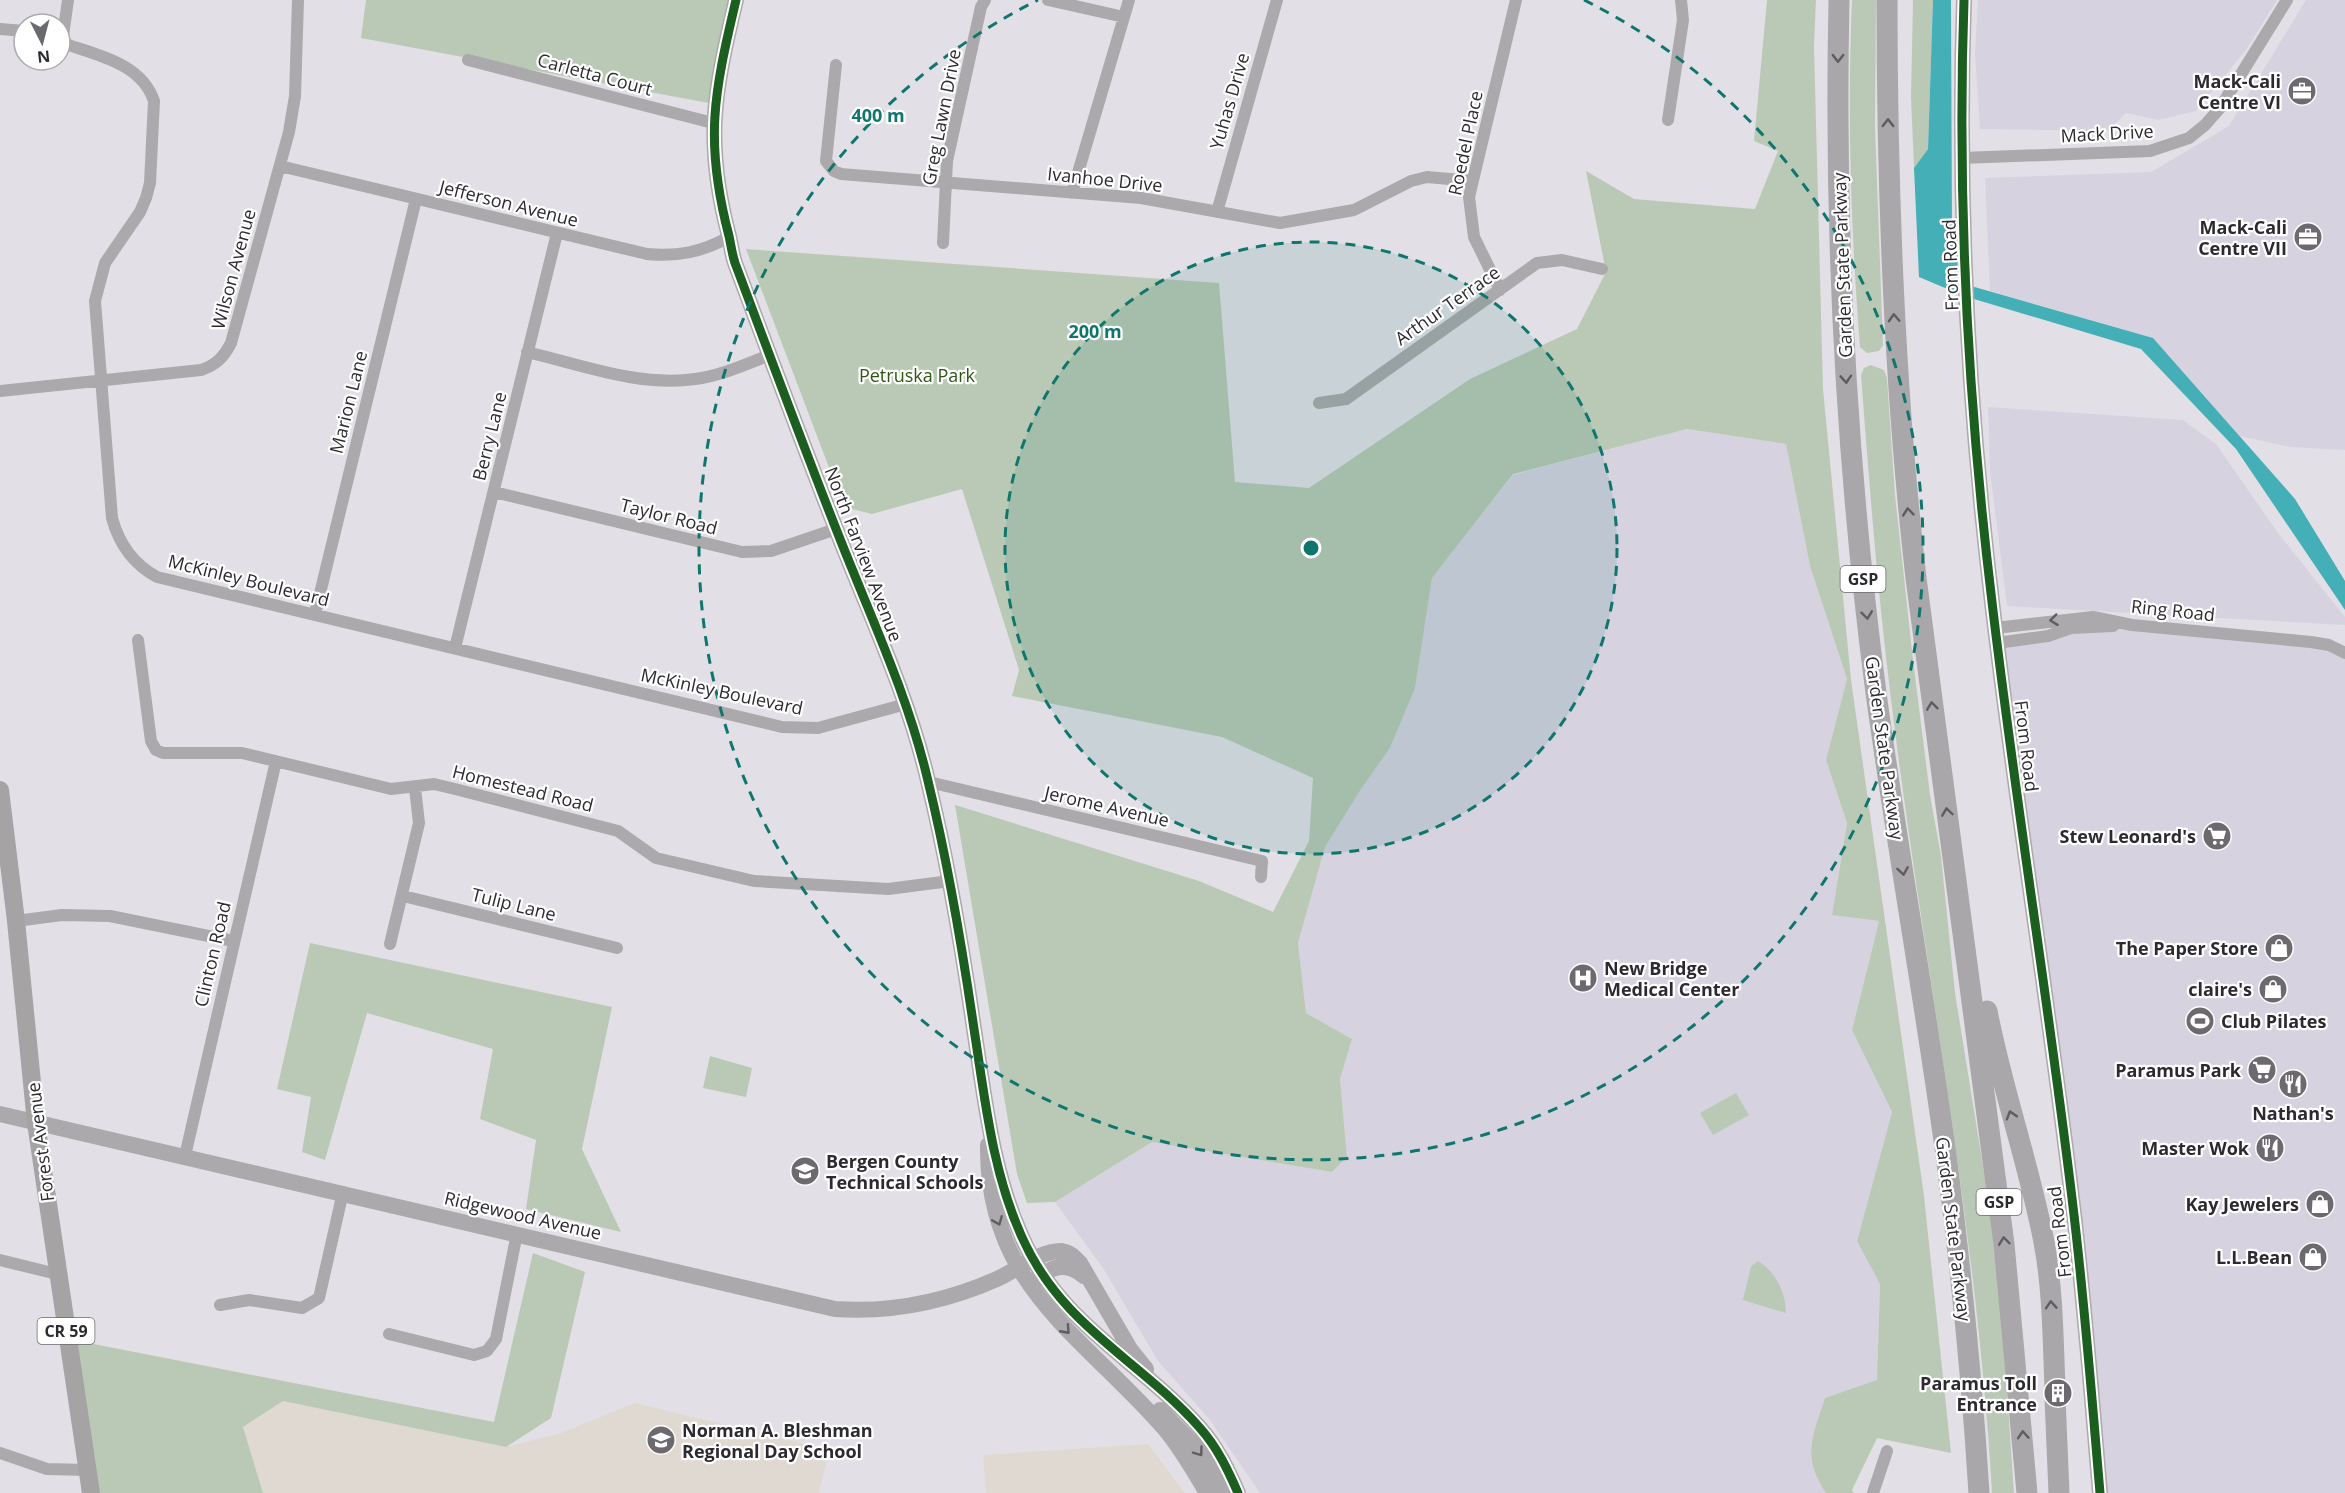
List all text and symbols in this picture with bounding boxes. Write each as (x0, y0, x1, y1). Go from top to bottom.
north arrow (12, 12, 72, 72)
text: N (36, 45, 51, 69)
street label: Carletta Court (535, 47, 655, 101)
street label: Greg Lawn Drive (916, 47, 966, 187)
street label: Yuhas Drive (1204, 50, 1254, 152)
one-way arrow (1832, 54, 1844, 63)
place label: Mack-Cali Centre VI (2194, 69, 2281, 114)
office icon: Mack-Cali Centre VI (2286, 75, 2318, 107)
street label: Roedel Place (1442, 88, 1488, 198)
text: 400 m (851, 103, 905, 127)
one-way arrow (1882, 119, 1894, 128)
street label: Mack Drive (2060, 119, 2154, 147)
street label: Ivanhoe Drive (1046, 161, 1164, 197)
street label: Garden State Parkway (1827, 171, 1857, 358)
street label: Jefferson Avenue (435, 174, 581, 232)
street label: Wilson Avenue (205, 206, 261, 332)
place label: Mack-Cali Centre VII (2198, 215, 2287, 260)
street label: From Road (1936, 219, 1964, 311)
office icon: Mack-Cali Centre VII (2292, 221, 2324, 253)
street label: Arthur Terrace (1390, 260, 1504, 350)
one-way arrow (1887, 314, 1900, 323)
text: 200 m (1068, 319, 1122, 343)
street label: Marion Lane (324, 348, 372, 456)
park label: Petruska Park (859, 363, 976, 387)
one-way arrow (1840, 375, 1853, 384)
street label: Berry Lane (466, 389, 512, 483)
street label: North Farview Avenue (820, 463, 908, 645)
street label: Taylor Road (618, 492, 720, 540)
one-way arrow (1902, 508, 1915, 517)
centre of rings (1301, 538, 1321, 558)
street label: McKinley Boulevard (166, 548, 332, 612)
road number: GSP (1840, 566, 1886, 592)
street label: Ring Road (2130, 594, 2216, 626)
one-way arrow (1860, 611, 1873, 620)
one-way arrow (2049, 614, 2058, 626)
street label: Garden State Parkway (1860, 655, 1910, 842)
street label: McKinley Boulevard (639, 662, 805, 720)
street label: From Road (2009, 699, 2045, 793)
one-way arrow (1927, 701, 1939, 711)
street label: Homestead Road (450, 759, 596, 817)
street label: Jerome Avenue (1040, 780, 1172, 832)
one-way arrow (1941, 808, 1953, 817)
supermarket icon: Stew Leonard's (2201, 820, 2233, 852)
place label: Stew Leonard's (2060, 824, 2196, 848)
one-way arrow (1896, 865, 1909, 875)
street label: Tulip Lane (469, 882, 559, 926)
street label: Clinton Road (188, 899, 236, 1009)
shop icon: The Paper Store (2263, 932, 2295, 964)
place label: The Paper Store (2116, 936, 2258, 960)
place label: New Bridge Medical Center (1604, 956, 1739, 1001)
hospital icon: New Bridge Medical Center (1567, 962, 1599, 994)
shop icon: claire's (2257, 973, 2289, 1005)
place label: claire's (2188, 977, 2252, 1001)
sports icon: Club Pilates (2184, 1005, 2216, 1037)
place label: Club Pilates (2221, 1009, 2326, 1033)
supermarket icon: Paramus Park (2246, 1054, 2278, 1086)
place label: Paramus Park (2115, 1058, 2242, 1082)
restaurant icon: Nathan's (2277, 1068, 2309, 1100)
street label: Forest Avenue (21, 1081, 59, 1203)
place label: Nathan's (2252, 1101, 2334, 1125)
one-way arrow (2006, 1110, 2018, 1121)
restaurant icon: Master Wok (2254, 1132, 2286, 1164)
street label: Garden State Parkway (1931, 1136, 1977, 1323)
place label: Master Wok (2141, 1136, 2250, 1160)
place label: Bergen County Technical Schools (826, 1149, 984, 1194)
school or university icon: Bergen County Technical Schools (789, 1155, 821, 1187)
street label: Ridgewood Avenue (442, 1185, 604, 1245)
street label: From Road (2041, 1185, 2077, 1279)
shop icon: Kay Jewelers (2304, 1188, 2336, 1220)
road number: GSP (1976, 1189, 2022, 1215)
place label: Kay Jewelers (2185, 1192, 2299, 1216)
one-way arrow (991, 1214, 1003, 1225)
one-way arrow (1998, 1236, 2011, 1245)
shop icon: L.L.Bean (2297, 1241, 2329, 1273)
place label: L.L.Bean (2216, 1245, 2292, 1269)
one-way arrow (2045, 1301, 2058, 1310)
road number: CR 59 (38, 1318, 94, 1344)
one-way arrow (1059, 1323, 1070, 1334)
place label: Paramus Toll Entrance (1920, 1371, 2037, 1416)
building icon: Paramus Toll Entrance (2042, 1377, 2074, 1409)
place label: Norman A. Bleshman Regional Day School (682, 1418, 873, 1463)
school or university icon: Norman A. Bleshman Regional Day School (645, 1424, 677, 1456)
one-way arrow (2016, 1430, 2029, 1439)
one-way arrow (1192, 1445, 1203, 1456)

